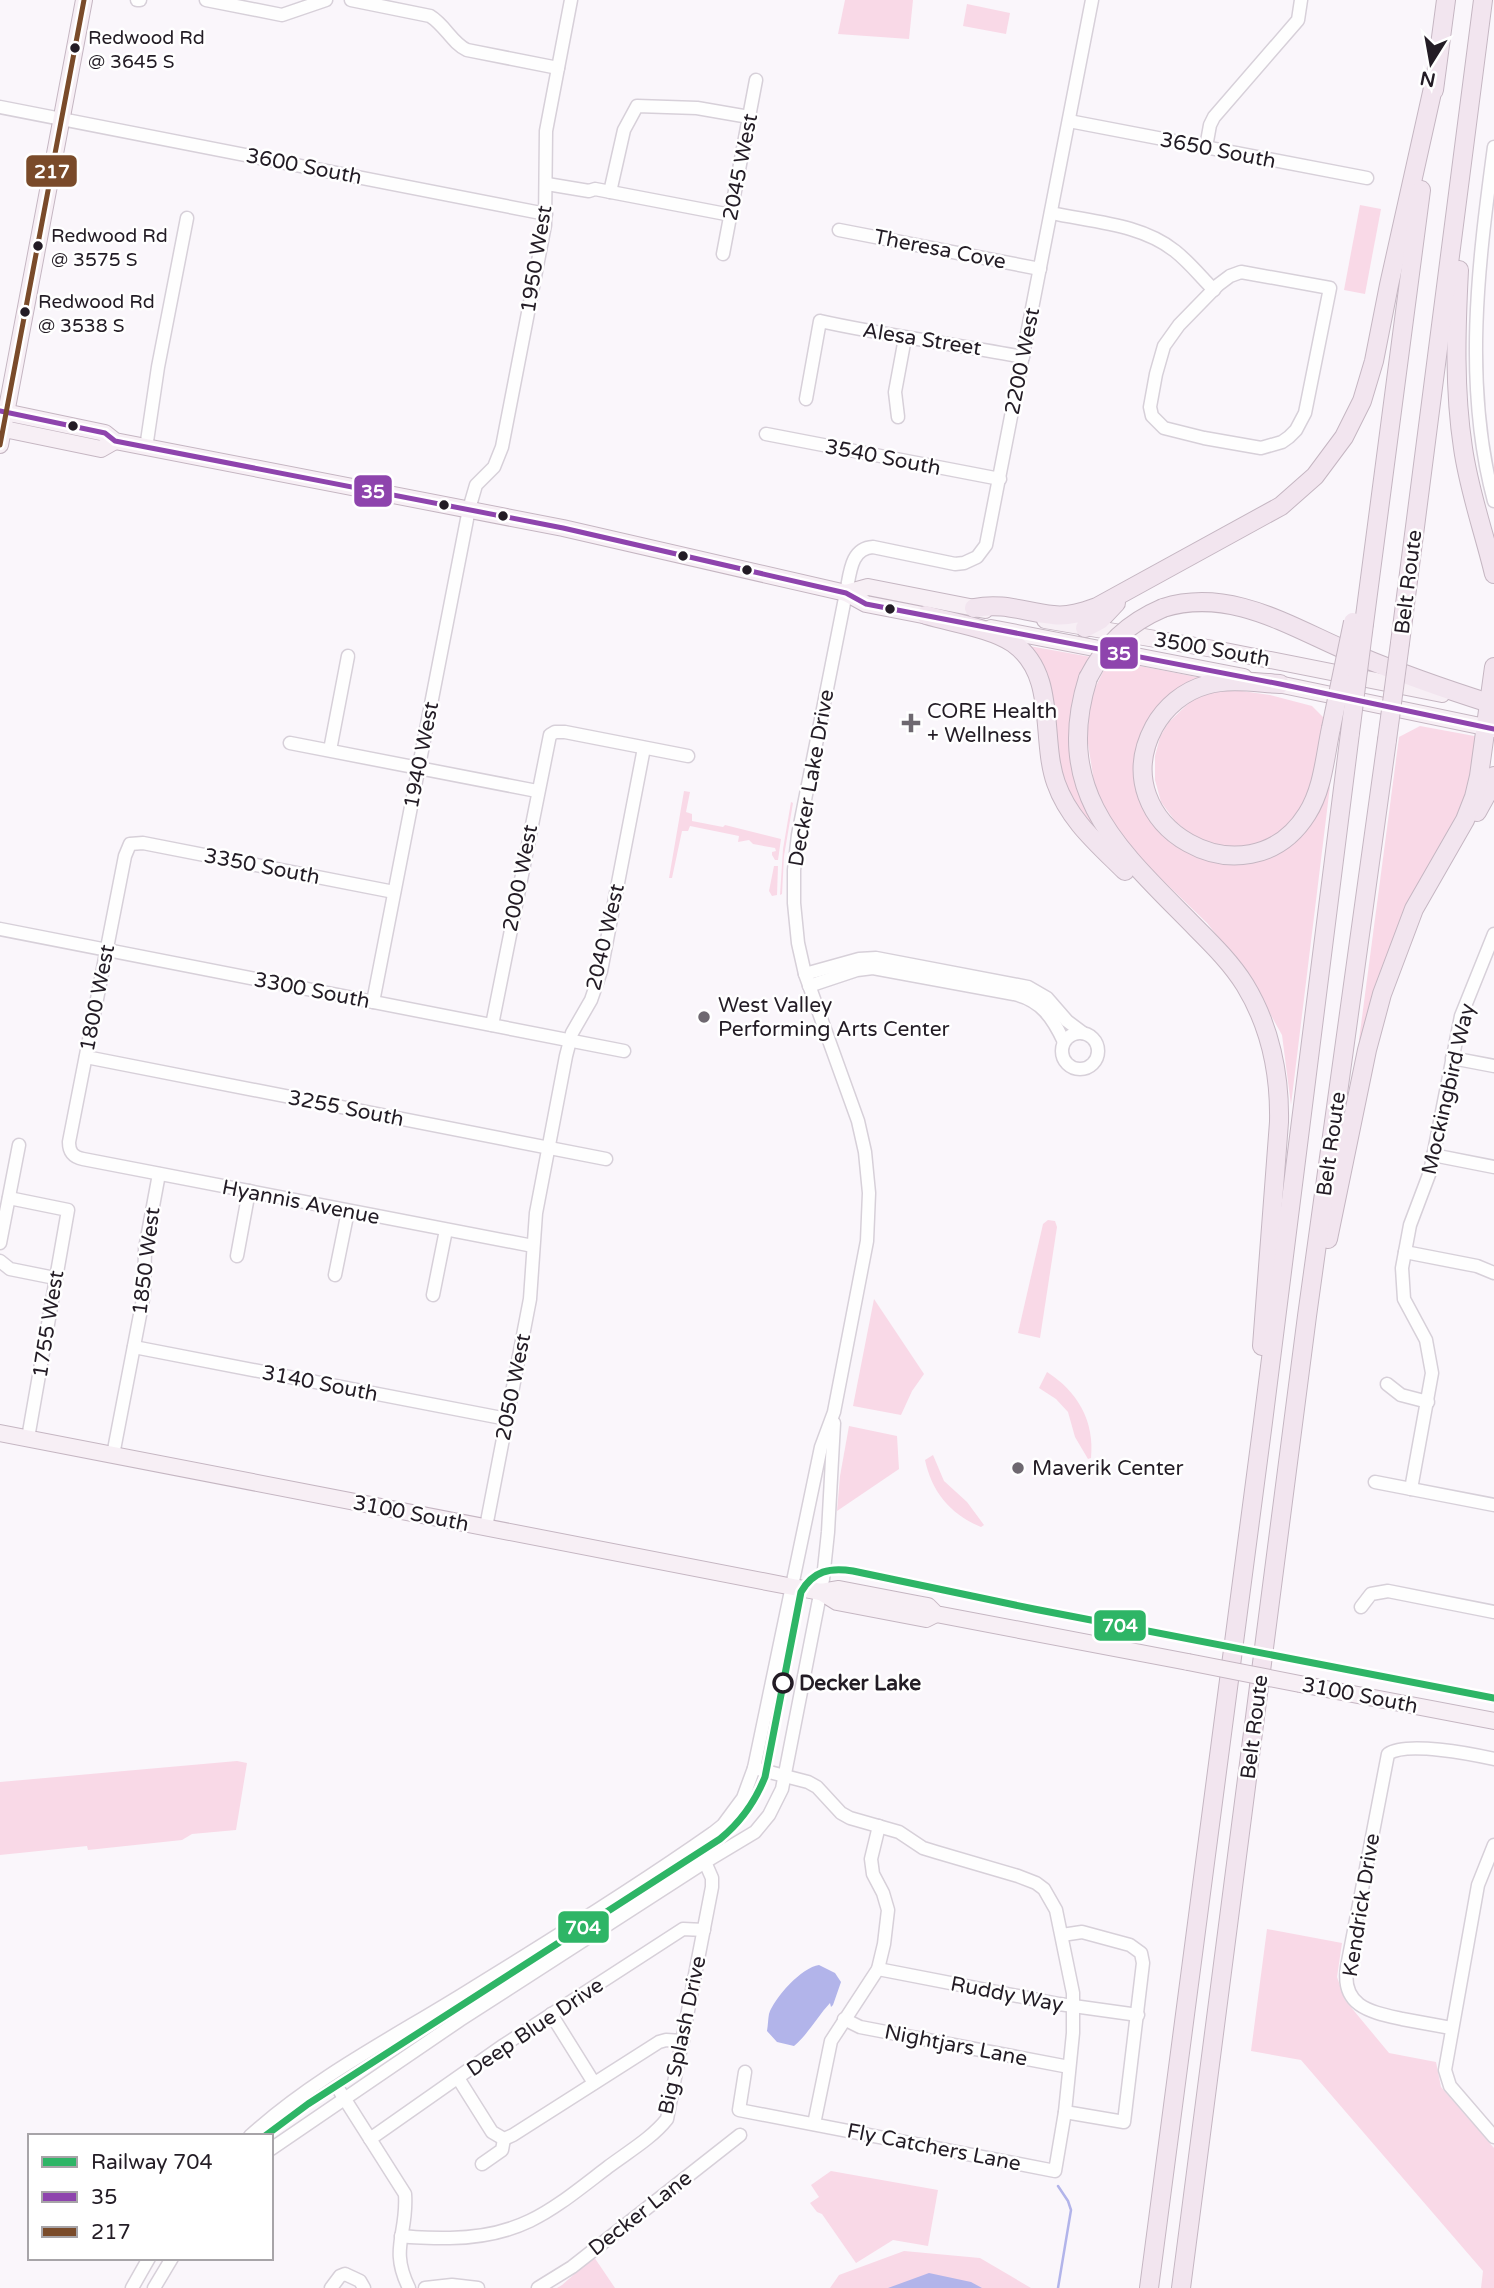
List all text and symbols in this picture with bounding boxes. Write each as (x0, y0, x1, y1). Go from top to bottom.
place label: Redwood Rd @ 3645 S (88, 27, 205, 73)
north arrow (1396, 28, 1466, 98)
marker: Redwood Rd @ 3645 S (68, 41, 82, 55)
text: N (1418, 66, 1438, 91)
street label: 2045 West (718, 112, 763, 223)
street label: 3650 South (1158, 127, 1278, 174)
street label: 3600 South (244, 143, 364, 190)
line badge: 217 (25, 154, 78, 188)
text: 217 (34, 161, 70, 183)
street label: 1950 West (516, 204, 557, 315)
street label: Theresa Cove (872, 224, 1008, 275)
place label: Redwood Rd @ 3575 S (51, 225, 168, 271)
marker: Redwood Rd @ 3575 S (31, 239, 45, 253)
place label: Redwood Rd @ 3538 S (38, 291, 155, 337)
marker: Redwood Rd @ 3538 S (18, 305, 32, 319)
street label: 2200 West (1000, 306, 1045, 417)
street label: Alesa Street (861, 318, 983, 361)
unlabelled marker (66, 419, 80, 433)
street label: 3540 South (823, 434, 943, 481)
line badge: 35 (353, 474, 393, 508)
text: 35 (361, 481, 385, 503)
unlabelled marker (437, 498, 451, 512)
unlabelled marker (496, 509, 510, 523)
street label: Belt Route (1390, 528, 1427, 636)
unlabelled marker (676, 549, 690, 563)
unlabelled marker (740, 563, 754, 577)
unlabelled marker (883, 602, 897, 616)
street label: 3500 South (1152, 627, 1272, 672)
line badge: 35 (1099, 636, 1139, 670)
text: 35 (1107, 643, 1131, 665)
street label: Decker Lake Drive (784, 688, 839, 869)
place label: CORE Health + Wellness (927, 699, 1057, 748)
street label: 1940 West (399, 700, 444, 811)
marker: CORE Health + Wellness (901, 713, 921, 733)
street label: 2000 West (498, 823, 543, 934)
street label: 3350 South (202, 843, 322, 890)
street label: 2040 West (581, 881, 630, 993)
street label: 1800 West (75, 943, 120, 1054)
street label: 3300 South (252, 967, 372, 1014)
place label: West Valley Performing Arts Center (718, 993, 950, 1042)
street label: Mockingbird Way (1417, 1001, 1480, 1177)
marker: West Valley Performing Arts Center (696, 1009, 712, 1025)
street label: 3255 South (286, 1085, 406, 1132)
street label: Belt Route (1312, 1090, 1351, 1198)
street label: Hyannis Avenue (220, 1175, 382, 1230)
street label: 1850 West (127, 1206, 166, 1316)
street label: 1755 West (28, 1269, 69, 1380)
street label: 2050 West (491, 1332, 536, 1443)
street label: 3140 South (260, 1360, 380, 1407)
place label: Maverik Center (1032, 1456, 1183, 1481)
marker: Maverik Center (1010, 1460, 1026, 1476)
street label: 3100 South (351, 1490, 471, 1537)
line badge: 704 (1093, 1609, 1147, 1642)
text: 704 (1102, 1615, 1138, 1637)
place label: Decker Lake (799, 1671, 921, 1696)
street label: 3100 South (1300, 1672, 1420, 1719)
marker: Decker Lake (773, 1673, 793, 1693)
street label: Belt Route (1236, 1673, 1273, 1781)
street label: Kendrick Drive (1338, 1831, 1385, 1979)
line badge: 704 (557, 1910, 610, 1944)
text: 704 (565, 1917, 601, 1939)
street label: Big Splash Drive (653, 1953, 712, 2117)
street label: Ruddy Way (948, 1971, 1065, 2018)
street label: Deep Blue Drive (462, 1972, 608, 2082)
street label: Nightjars Lane (882, 2019, 1030, 2072)
street label: Fly Catchers Lane (845, 2118, 1023, 2177)
legend (28, 2134, 273, 2260)
text: Railway 704 (91, 2150, 213, 2175)
street label: Decker Lane (584, 2165, 697, 2261)
text: 35 (91, 2185, 117, 2210)
text: 217 (91, 2220, 131, 2245)

